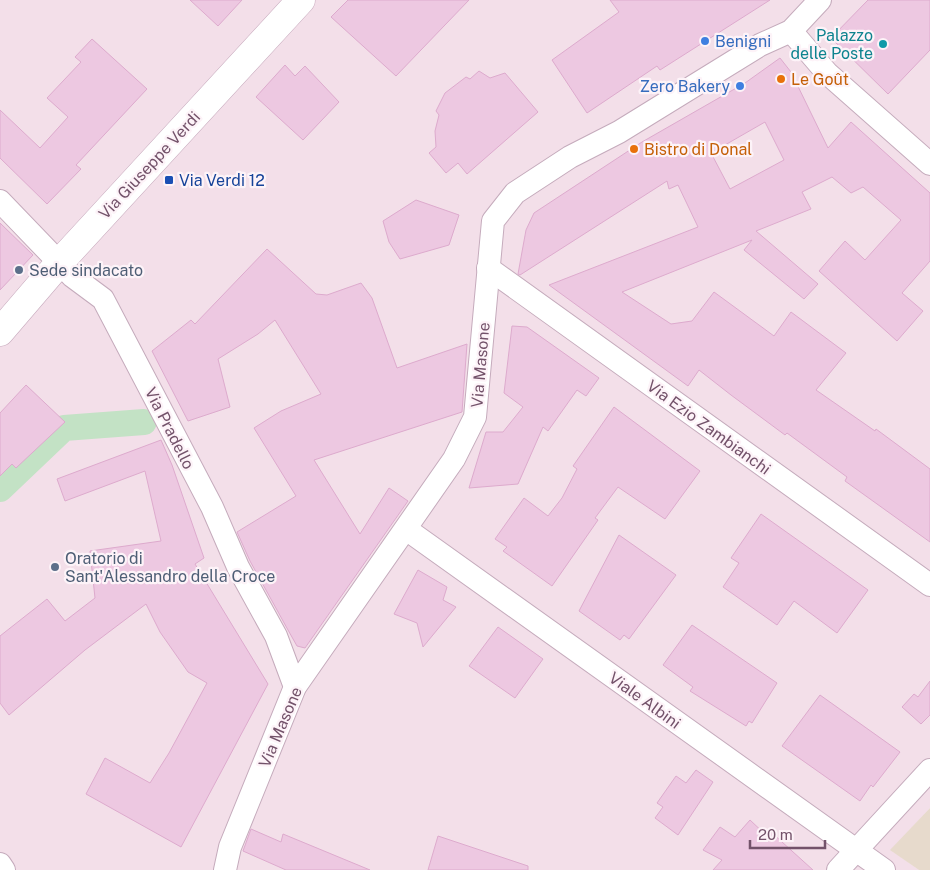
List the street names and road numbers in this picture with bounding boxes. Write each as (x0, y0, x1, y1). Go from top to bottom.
street label: Via Giuseppe Verdi (95, 108, 204, 223)
street label: Via Masone (467, 321, 494, 409)
street label: Via Ezio Zambianchi (643, 376, 774, 479)
street label: Via Pradello (141, 384, 198, 472)
street label: Viale Albini (605, 668, 684, 733)
street label: Via Masone (255, 684, 306, 770)

